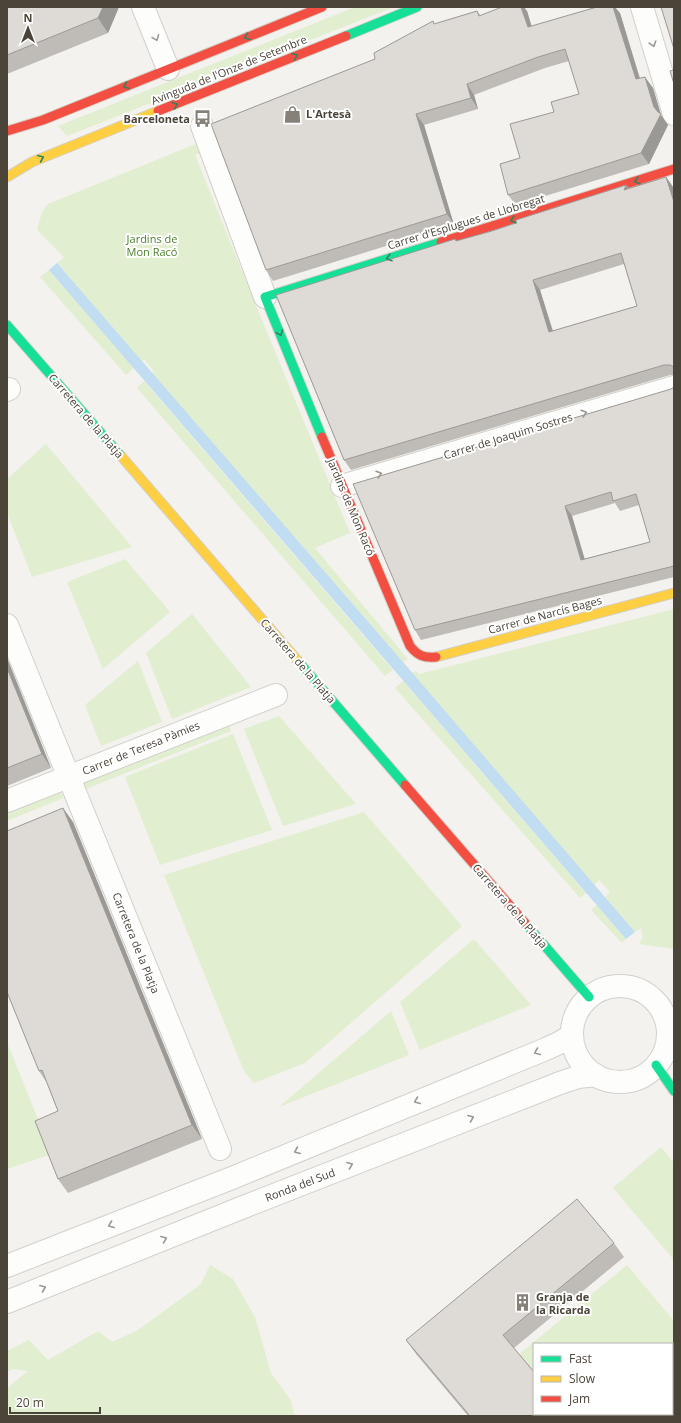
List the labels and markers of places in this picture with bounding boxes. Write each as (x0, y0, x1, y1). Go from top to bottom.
shop icon: L'Artesà (283, 104, 303, 124)
place label: L'Artesà (306, 106, 351, 121)
bus stop icon: Barceloneta (193, 109, 213, 129)
place label: Barceloneta (124, 111, 190, 126)
place label: Granja de la Ricarda (536, 1289, 590, 1317)
building icon: Granja de la Ricarda (513, 1293, 533, 1313)

